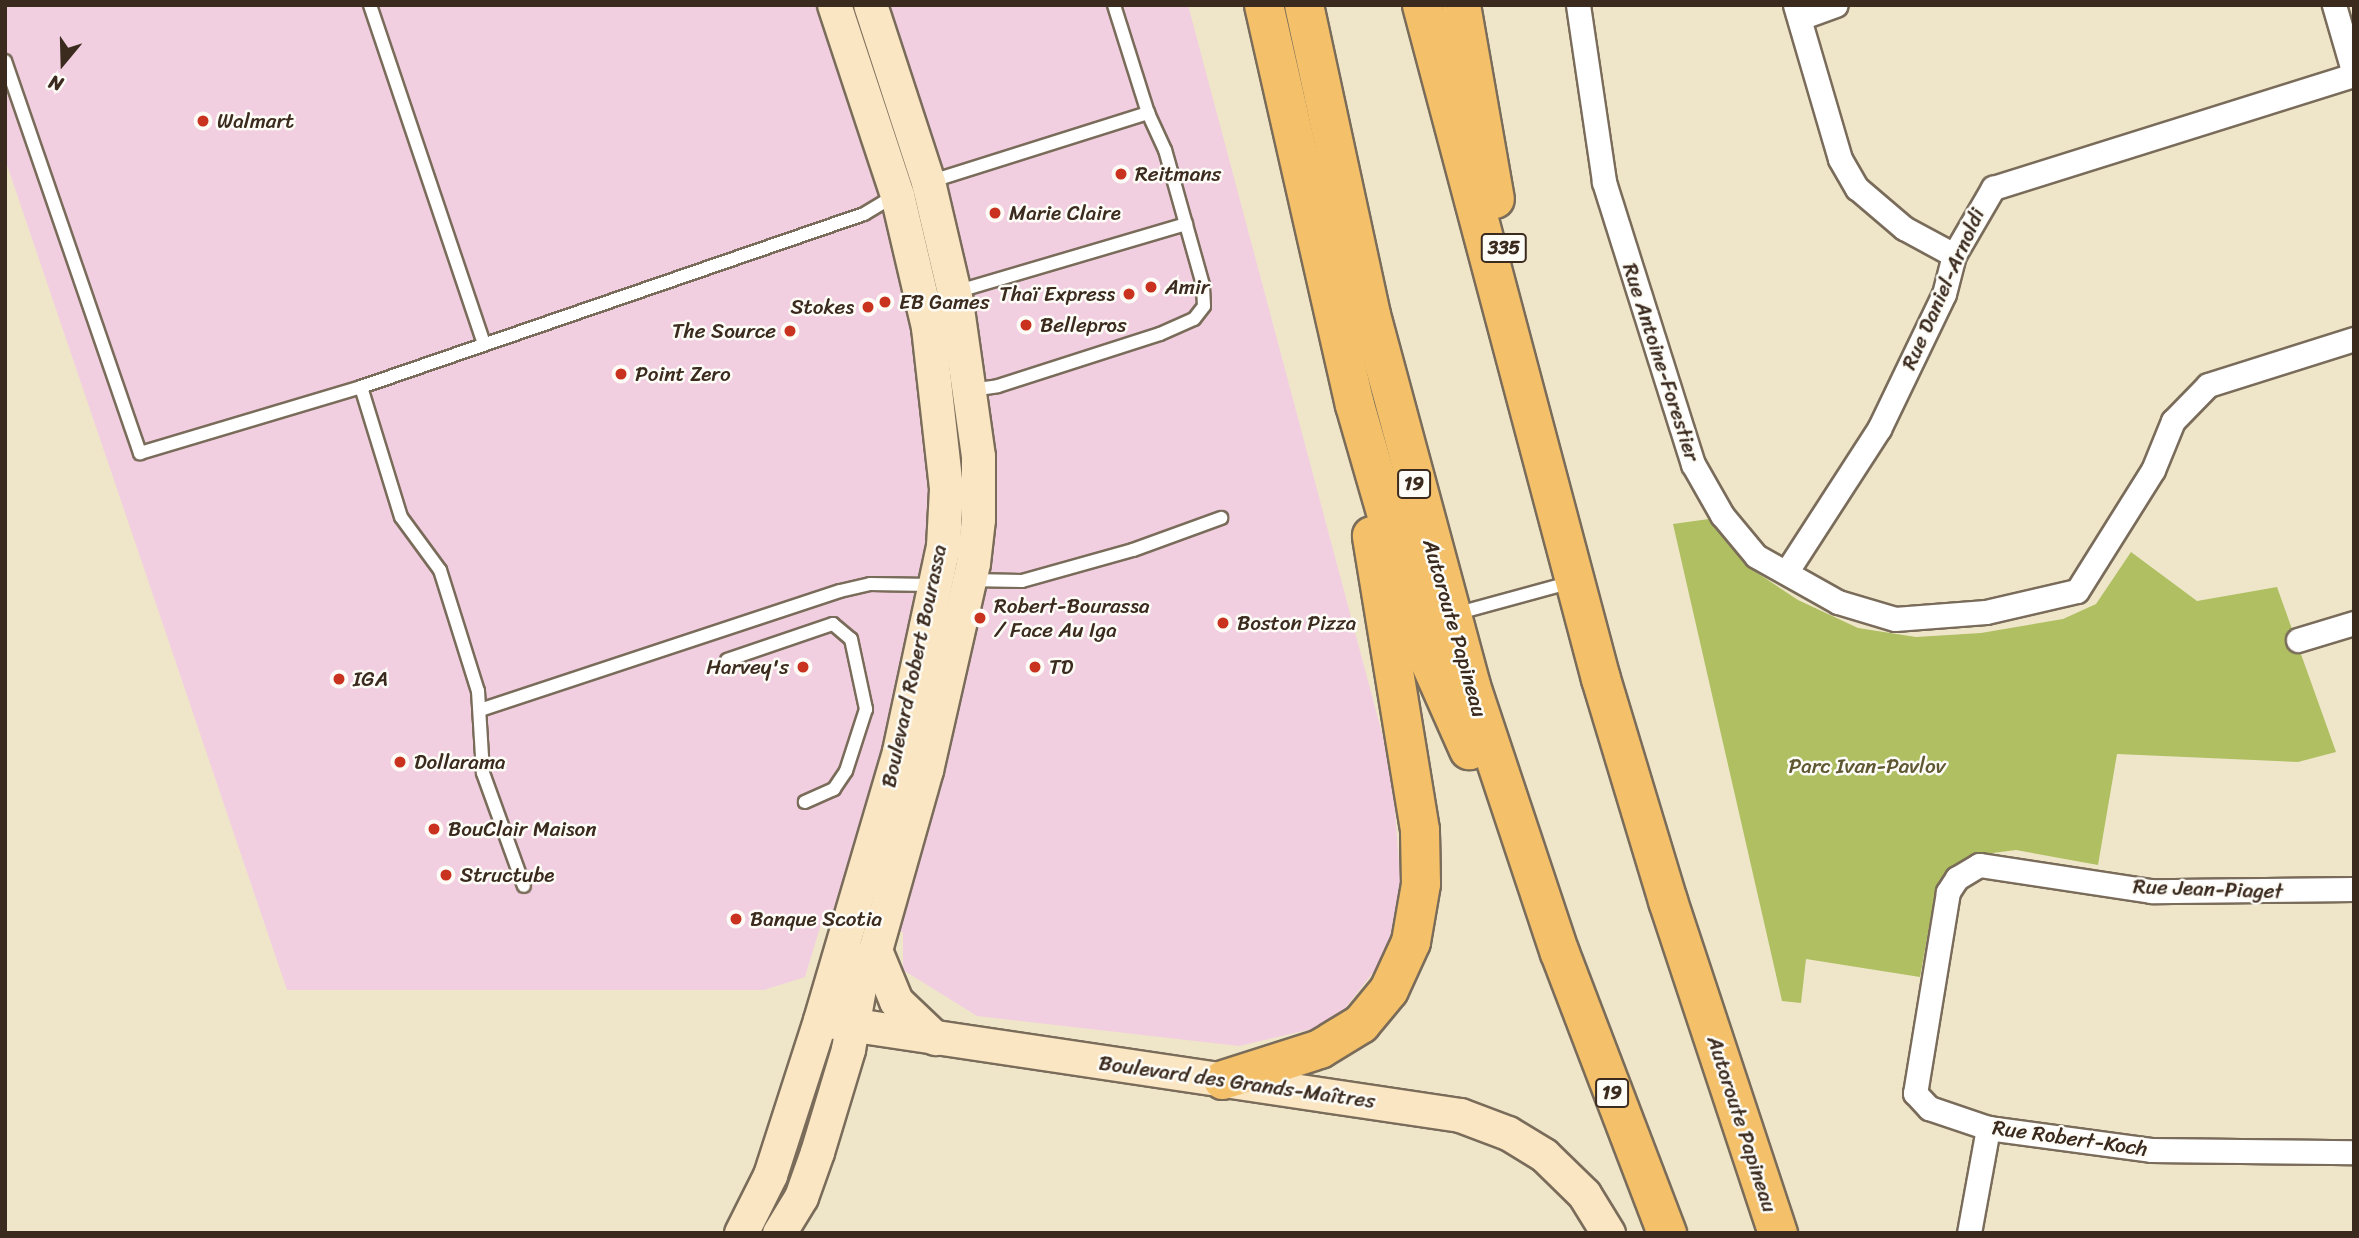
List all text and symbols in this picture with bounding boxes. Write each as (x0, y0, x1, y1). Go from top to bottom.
north arrow (28, 28, 98, 98)
text: N (44, 66, 68, 101)
place label: Walmart (217, 108, 294, 134)
marker: Walmart (195, 113, 211, 129)
place label: Reitmans (1135, 161, 1221, 187)
marker: Reitmans (1113, 166, 1129, 182)
place label: Marie Claire (1009, 200, 1121, 226)
marker: Marie Claire (987, 205, 1003, 221)
street label: Rue Daniel-Arnoldi (1896, 205, 1990, 373)
road number: 335 (1480, 232, 1528, 264)
street label: Rue Antoine-Forestier (1617, 260, 1705, 464)
place label: Amir (1165, 274, 1209, 300)
marker: Amir (1143, 279, 1159, 295)
place label: Thaï Express (998, 281, 1115, 307)
marker: Thaï Express (1121, 286, 1137, 302)
place label: EB Games (899, 289, 990, 315)
place label: Stokes (790, 294, 854, 320)
marker: EB Games (877, 294, 893, 310)
marker: Stokes (860, 299, 876, 315)
place label: Bellepros (1040, 312, 1127, 338)
marker: Bellepros (1018, 317, 1034, 333)
place label: The Source (673, 318, 776, 344)
marker: The Source (782, 323, 798, 339)
place label: Point Zero (635, 361, 732, 387)
marker: Point Zero (613, 366, 629, 382)
road number: 19 (1396, 468, 1432, 499)
street label: Autoroute Papineau (1418, 536, 1492, 720)
street label: Boulevard Robert Bourassa (876, 542, 952, 790)
place label: Robert-Bourassa / Face Au Iga (994, 593, 1149, 643)
marker: Robert-Bourassa / Face Au Iga (972, 610, 988, 626)
place label: Boston Pizza (1237, 610, 1356, 636)
marker: Boston Pizza (1215, 615, 1231, 631)
place label: Harvey's (706, 654, 789, 680)
place label: TD (1049, 654, 1073, 680)
marker: Harvey's (795, 659, 811, 675)
marker: TD (1027, 659, 1043, 675)
place label: IGA (353, 666, 388, 692)
marker: IGA (331, 671, 347, 687)
place label: Dollarama (414, 749, 506, 775)
park label: Parc Ivan-Pavlov (1789, 753, 1945, 779)
marker: Dollarama (392, 754, 408, 770)
place label: BouClair Maison (448, 816, 598, 842)
marker: BouClair Maison (426, 821, 442, 837)
place label: Structube (460, 862, 554, 888)
marker: Structube (438, 867, 454, 883)
street label: Rue Jean-Piaget (2132, 874, 2284, 904)
place label: Banque Scotia (750, 906, 882, 932)
marker: Banque Scotia (728, 911, 744, 927)
street label: Autoroute Papineau (1702, 1033, 1782, 1215)
street label: Boulevard des Grands-Maîtres (1097, 1050, 1377, 1114)
road number: 19 (1594, 1078, 1630, 1108)
street label: Rue Robert-Koch (1991, 1115, 2149, 1161)

